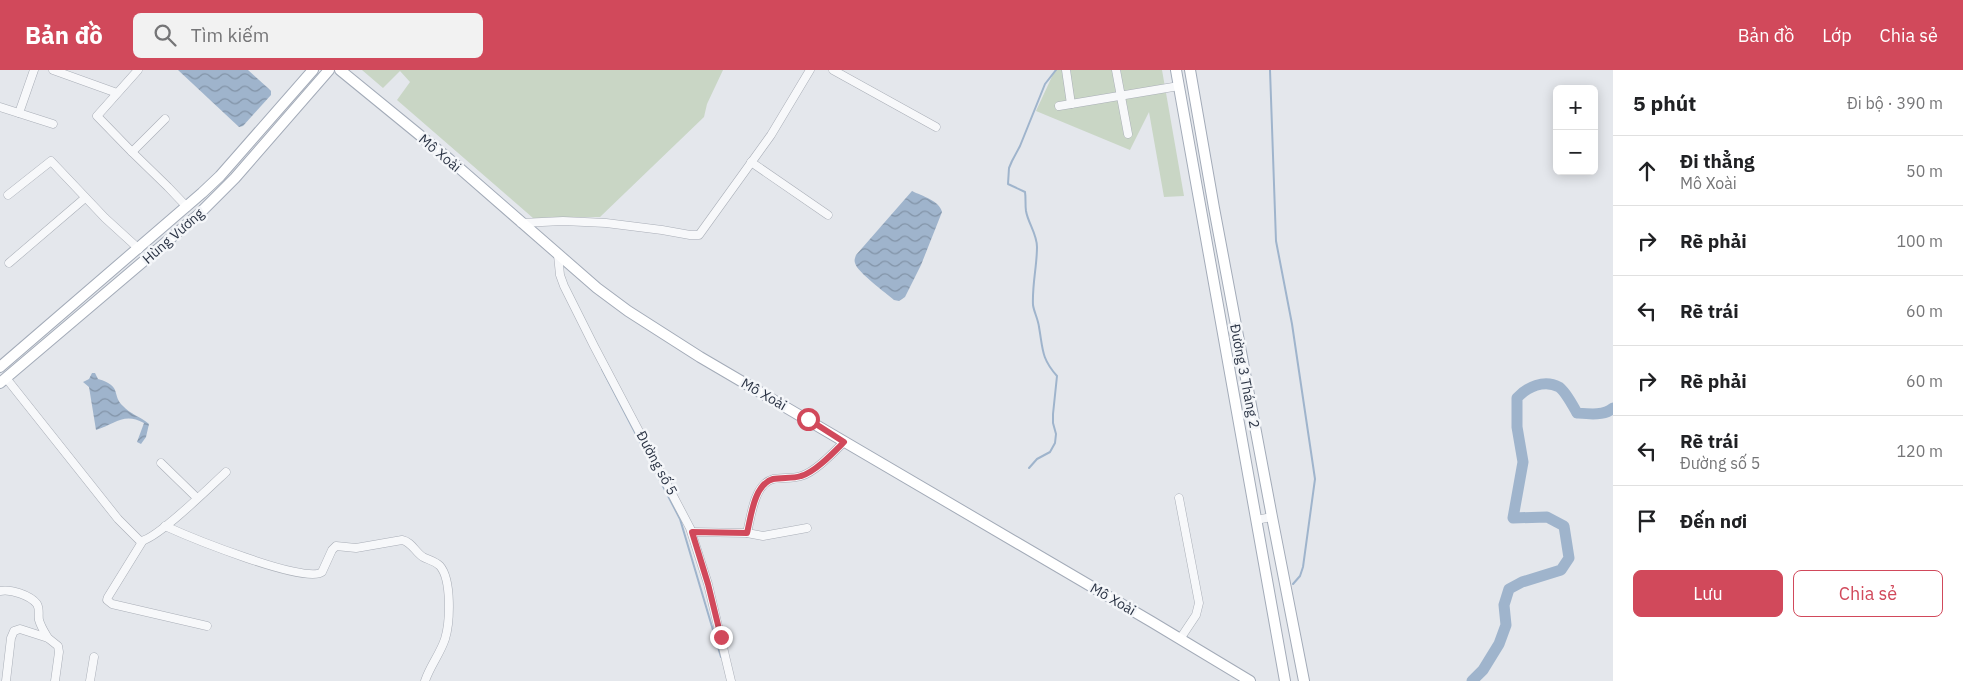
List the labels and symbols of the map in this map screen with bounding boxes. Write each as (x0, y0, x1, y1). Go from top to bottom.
street label: Mô Xoài (415, 130, 465, 176)
street label: Hùng Vương (138, 204, 208, 268)
street label: Đường 3 Tháng 2 (1226, 322, 1264, 430)
street label: Mô Xoài (738, 374, 790, 414)
route start (797, 408, 820, 431)
street label: Đường số 5 (633, 428, 681, 498)
street label: Mô Xoài (1087, 579, 1139, 619)
route end (710, 626, 733, 649)

